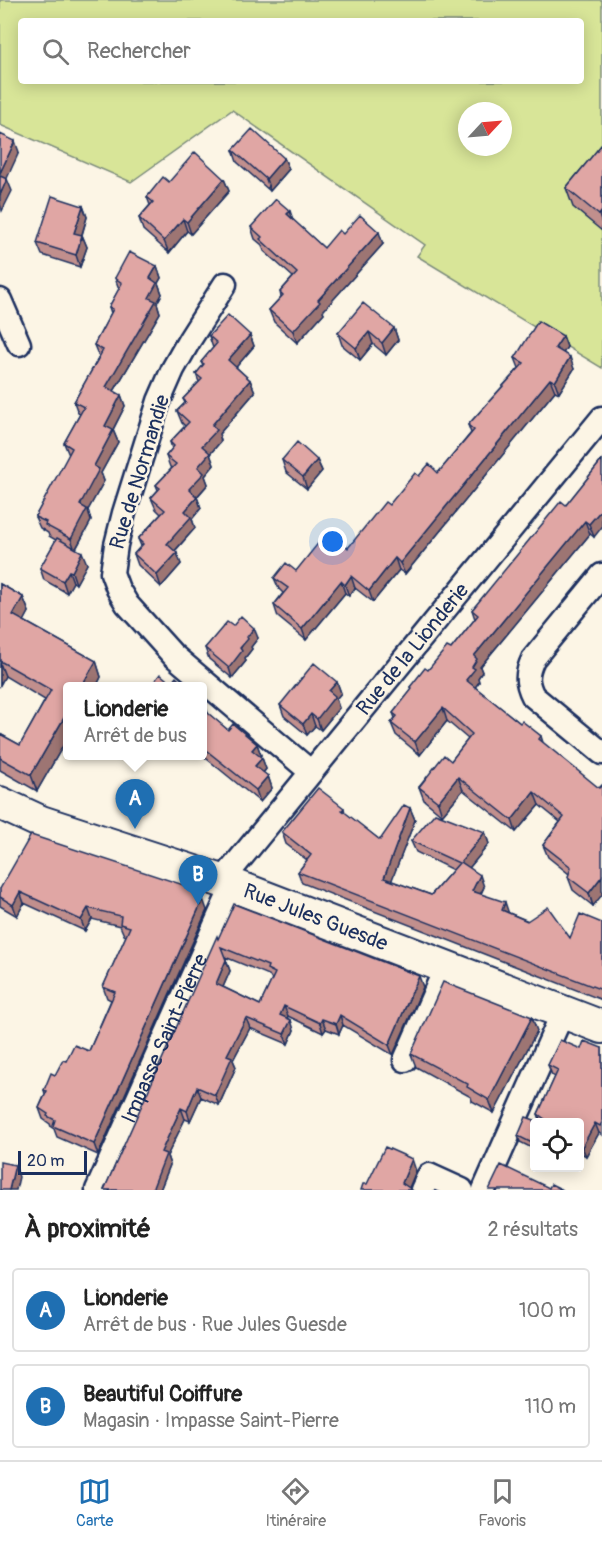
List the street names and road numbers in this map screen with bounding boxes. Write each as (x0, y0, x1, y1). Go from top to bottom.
street label: Rue de Normandie (104, 391, 176, 552)
street label: Rue de la Lionderie (350, 577, 475, 721)
street label: Rue Jules Guesde (240, 877, 392, 957)
street label: Impasse Saint-Pierre (115, 949, 214, 1127)

